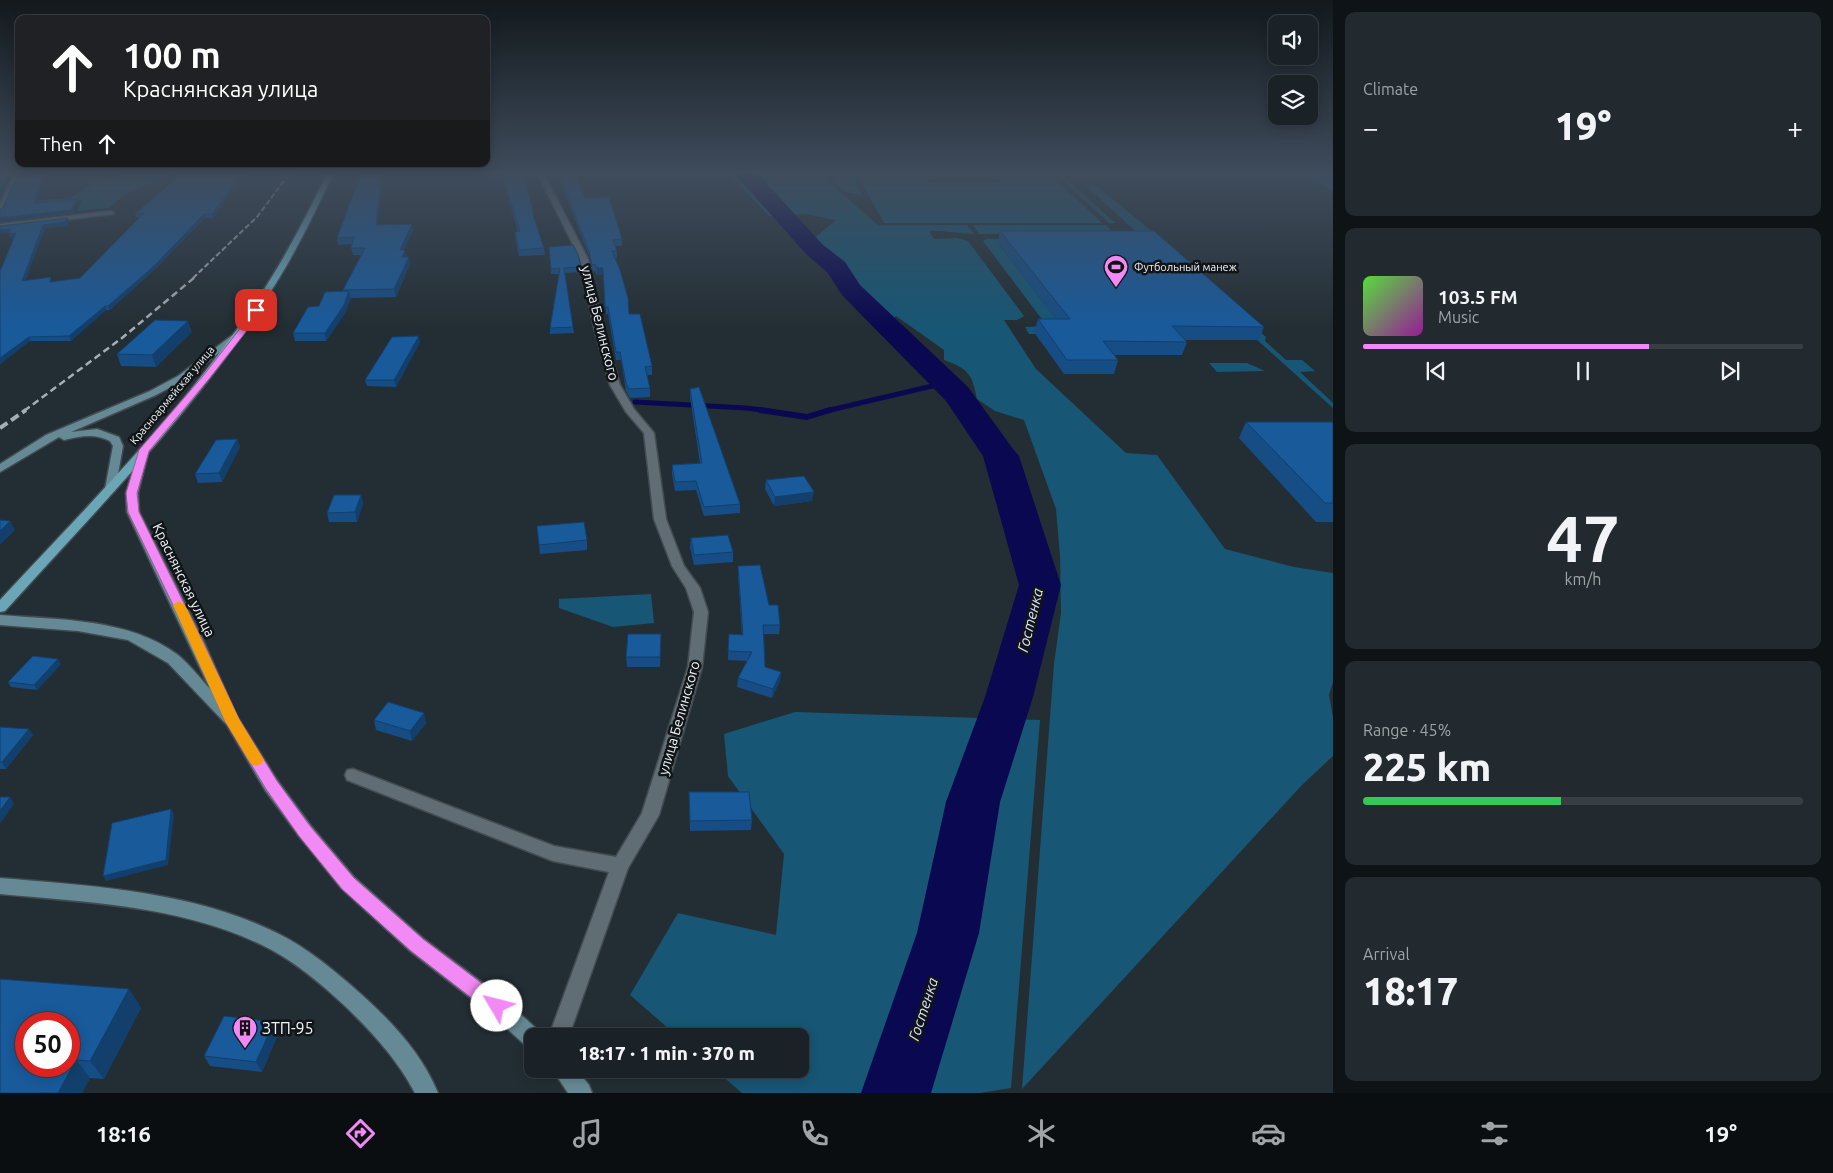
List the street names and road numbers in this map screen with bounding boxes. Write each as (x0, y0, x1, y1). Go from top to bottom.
street label: улица Белинского (578, 264, 622, 382)
street label: Красноармейская улица (127, 343, 217, 447)
street label: Краснянская улица (150, 521, 218, 639)
street label: улица Белинского (655, 659, 703, 777)

